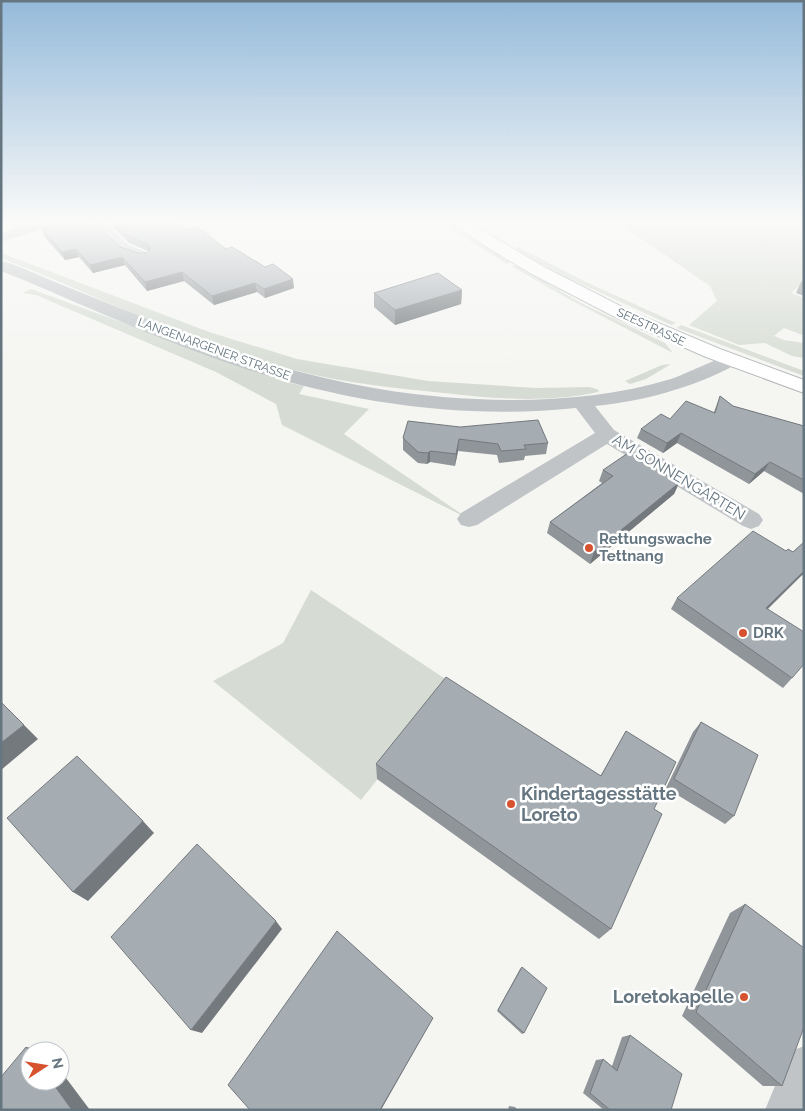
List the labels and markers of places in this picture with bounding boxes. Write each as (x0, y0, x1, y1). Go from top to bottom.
place label: Rettungswache Tettnang (599, 530, 712, 565)
marker: Rettungswache Tettnang (583, 542, 595, 554)
place label: DRK (753, 624, 785, 642)
marker: DRK (737, 627, 749, 639)
place label: Kindertagesstätte Loreto (521, 783, 677, 825)
marker: Kindertagesstätte Loreto (505, 798, 517, 810)
place label: Loretokapelle (613, 986, 734, 1007)
marker: Loretokapelle (738, 991, 750, 1003)

